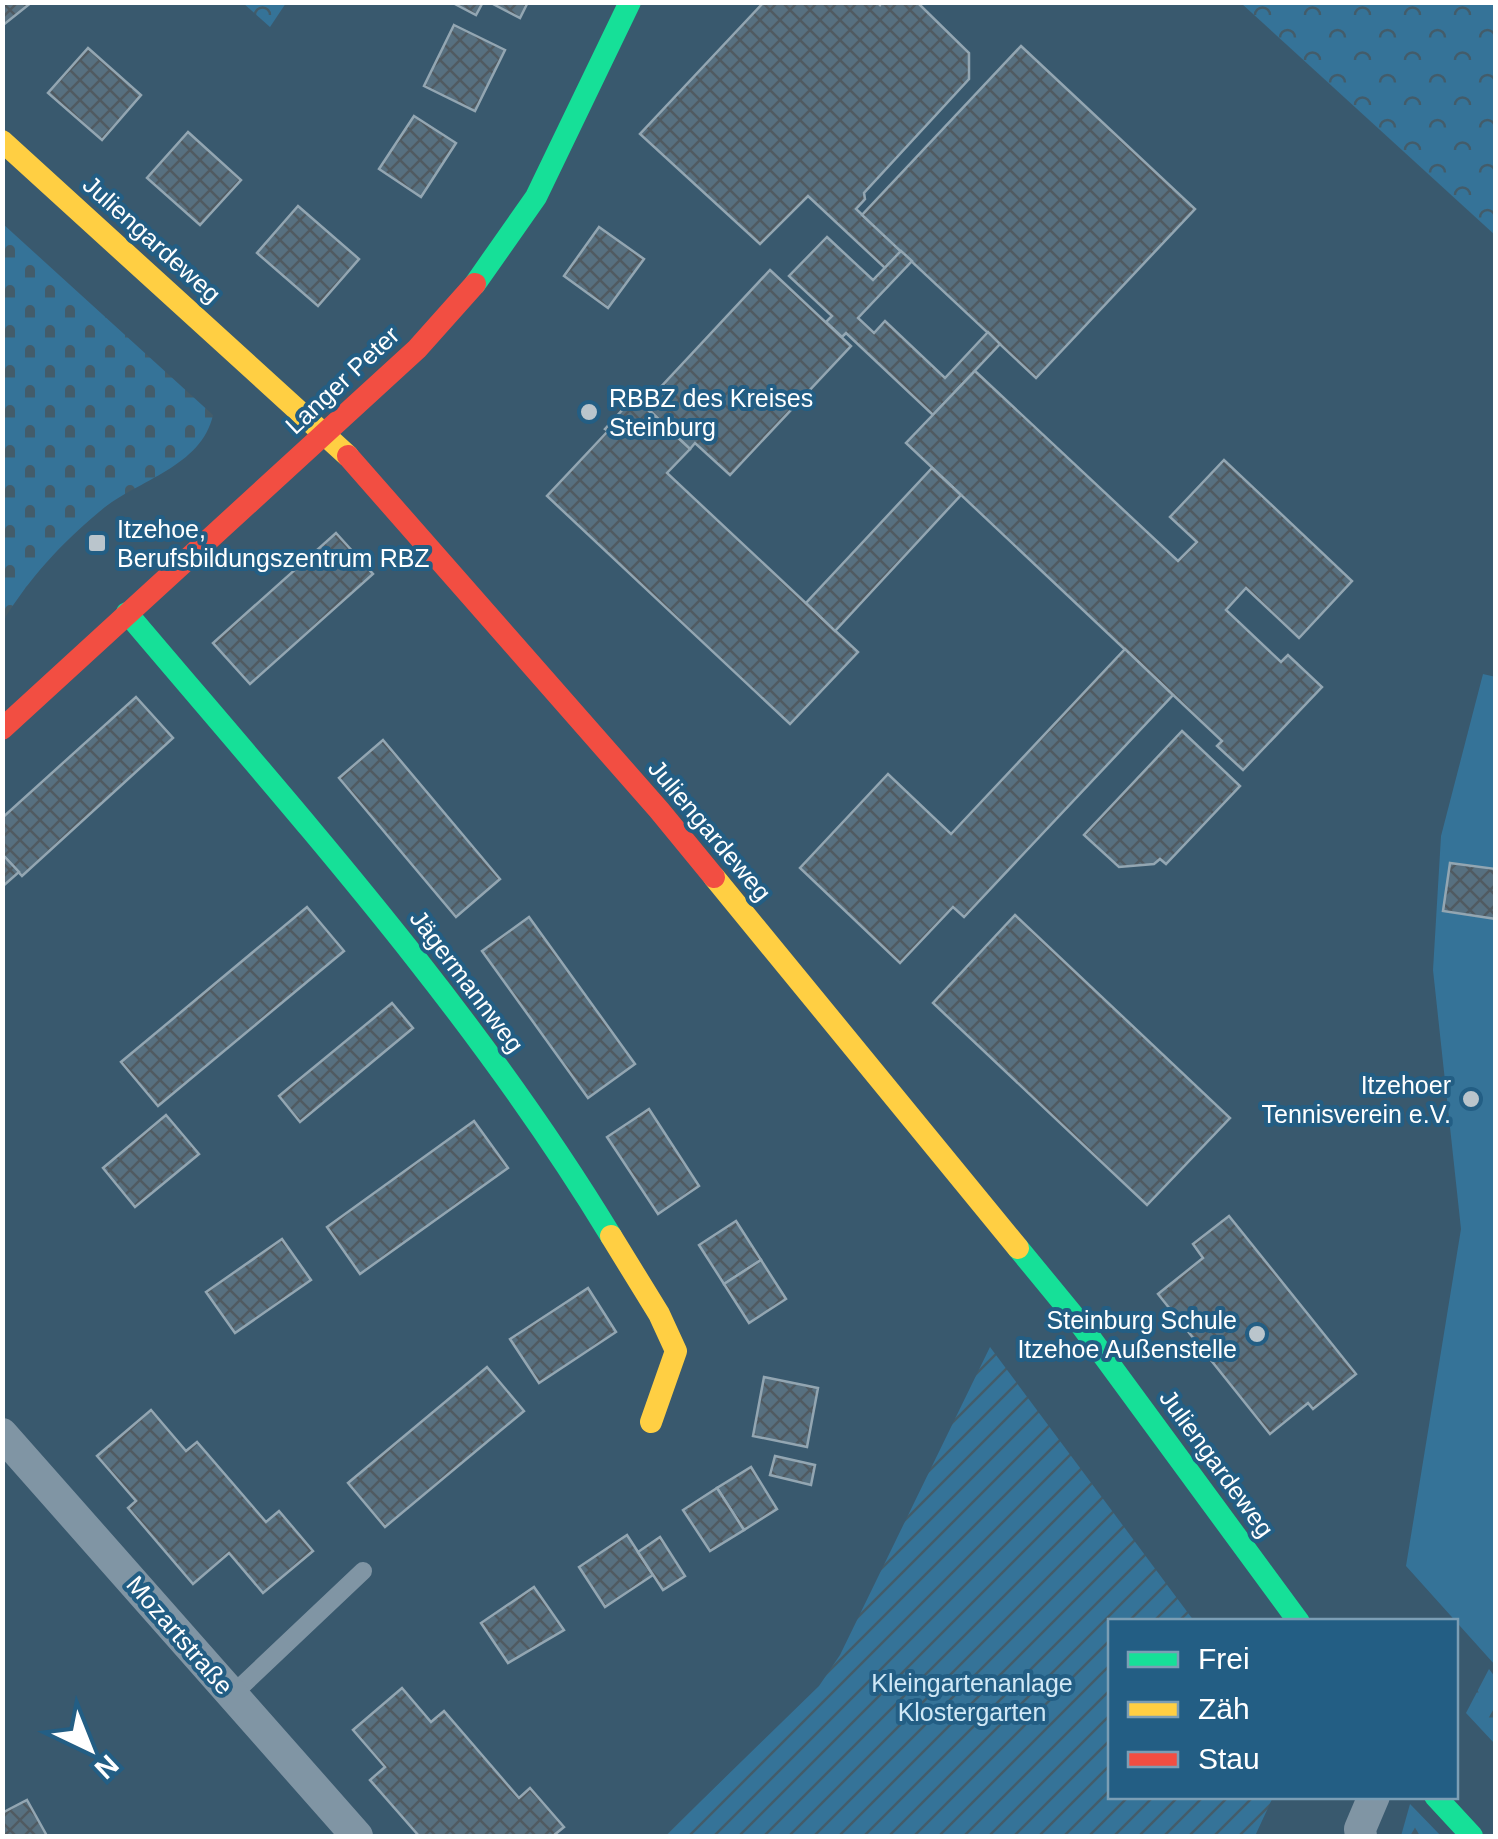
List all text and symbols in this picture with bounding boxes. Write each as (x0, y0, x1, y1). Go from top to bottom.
street label: Juliengardeweg (78, 170, 226, 308)
street label: Langer Peter (280, 320, 404, 440)
place label: RBBZ des Kreises Steinburg (609, 384, 813, 441)
marker: RBBZ des Kreises Steinburg (578, 401, 600, 423)
place label: Itzehoe, Berufsbildungszentrum RBZ (117, 515, 430, 572)
marker: Itzehoe, Berufsbildungszentrum RBZ (86, 532, 108, 554)
street label: Juliengardeweg (643, 754, 777, 906)
street label: Jägermannweg (404, 904, 530, 1058)
place label: Itzehoer Tennisverein e.V. (1262, 1071, 1451, 1128)
marker: Itzehoer Tennisverein e.V. (1460, 1088, 1482, 1110)
place label: Steinburg Schule Itzehoe Außenstelle (1017, 1306, 1237, 1363)
marker: Steinburg Schule Itzehoe Außenstelle (1246, 1323, 1268, 1345)
street label: Juliengardeweg (1154, 1384, 1280, 1542)
street label: Mozartstraße (121, 1570, 239, 1700)
legend (1108, 1619, 1458, 1799)
text: Frei (1198, 1642, 1250, 1675)
park label: Kleingartenanlage Klostergarten (871, 1669, 1073, 1726)
text: Zäh (1198, 1692, 1250, 1725)
north arrow (40, 1699, 140, 1799)
text: Stau (1198, 1742, 1260, 1775)
text: N (89, 1749, 125, 1785)

